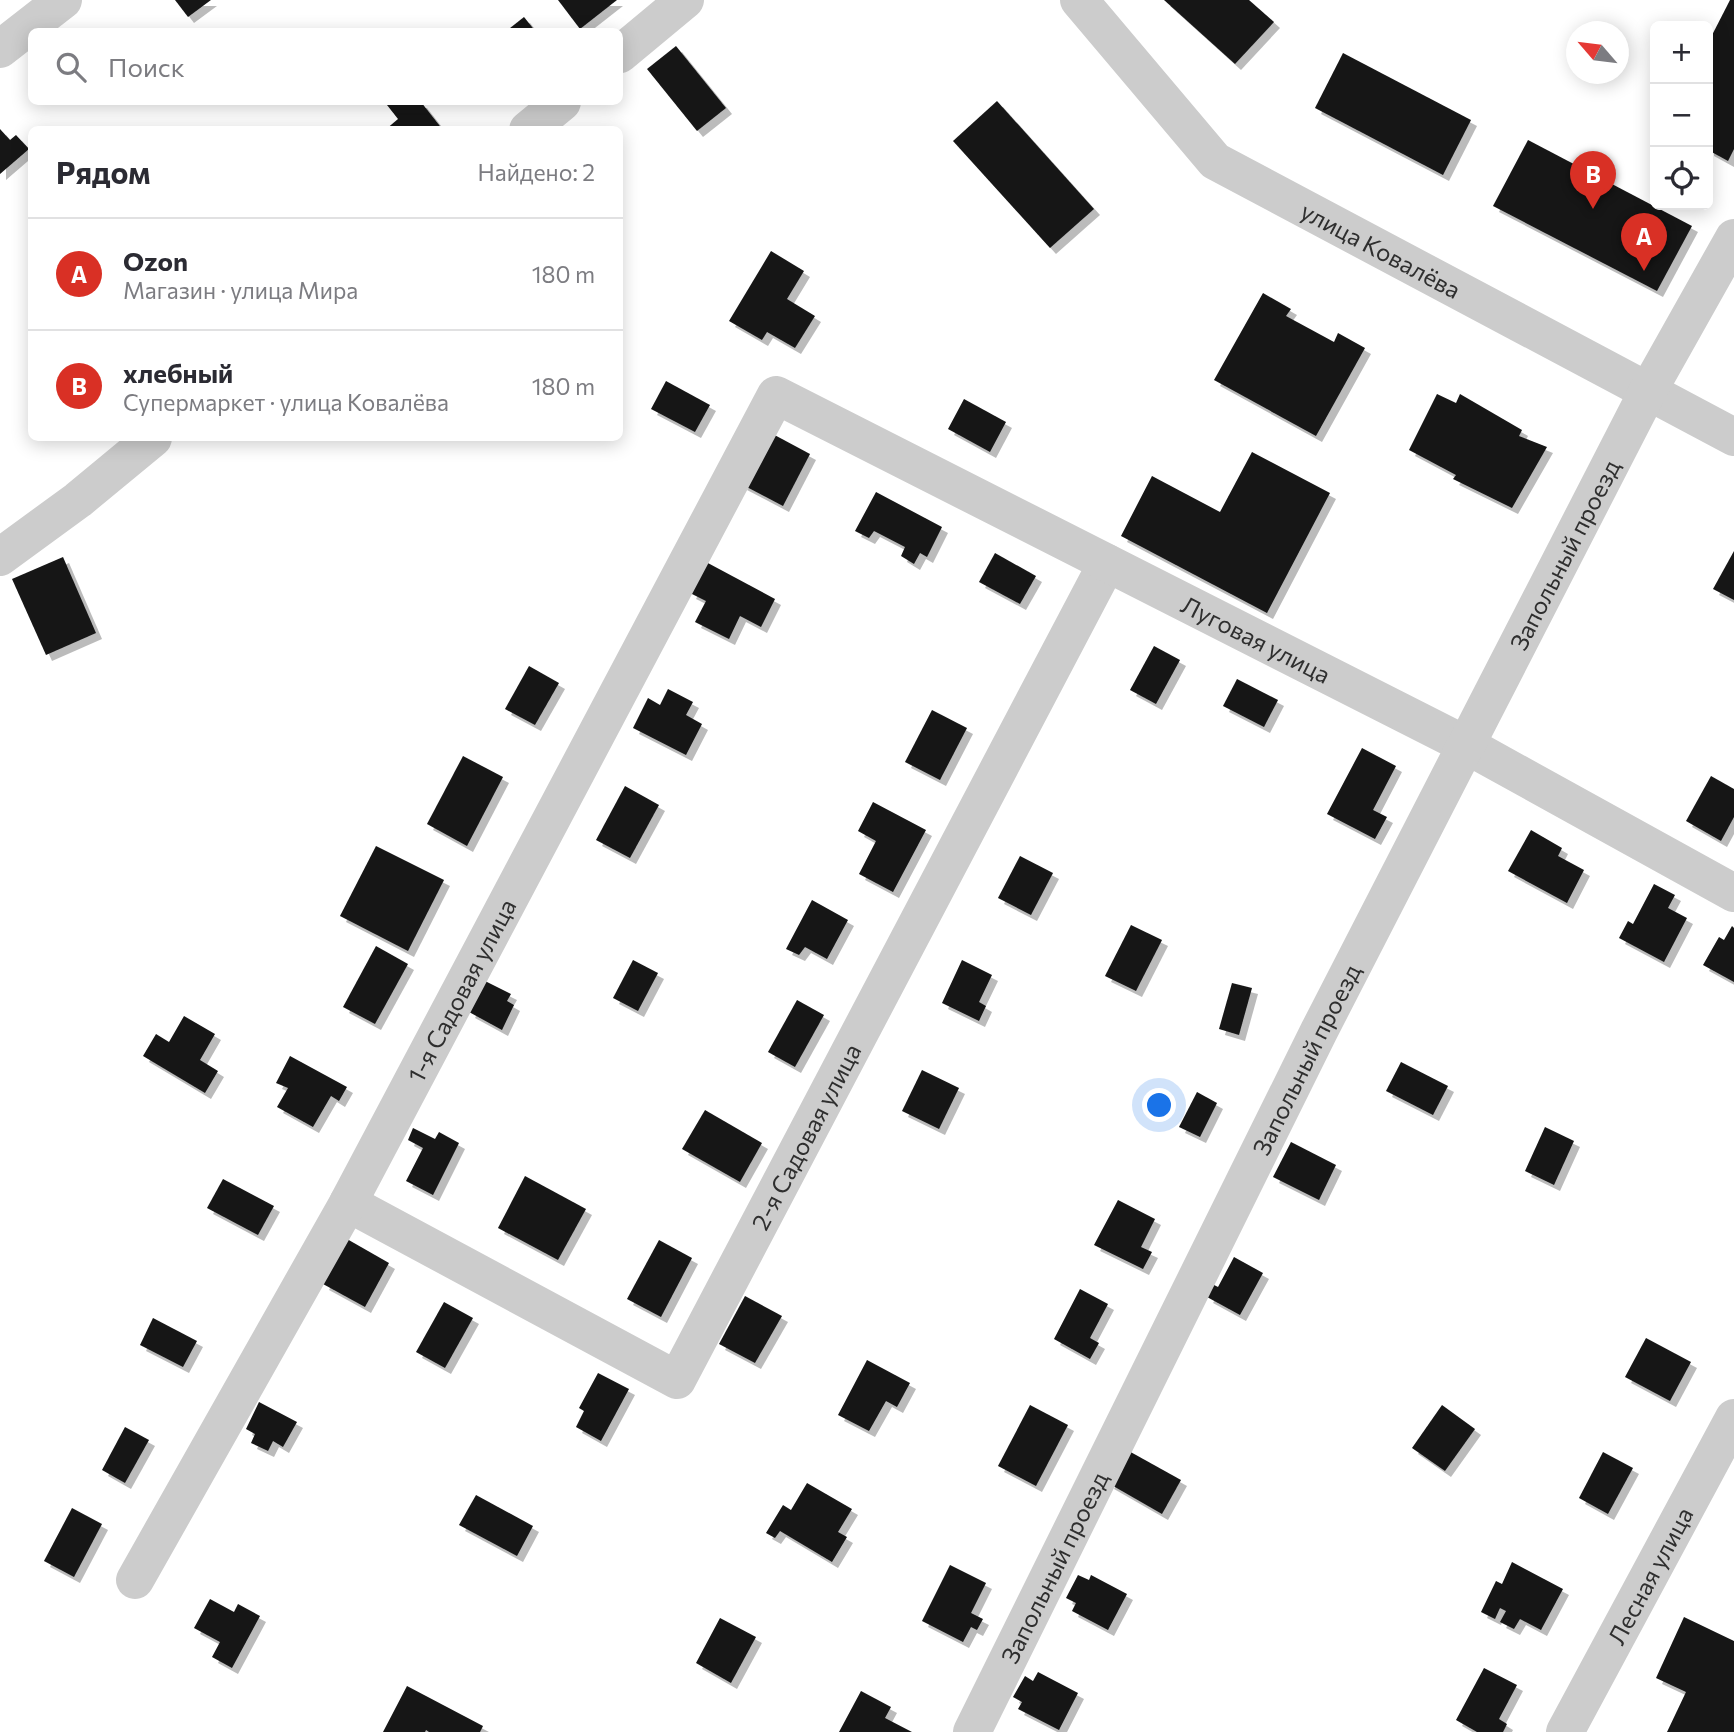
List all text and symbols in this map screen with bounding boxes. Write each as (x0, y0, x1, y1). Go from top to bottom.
north arrow (1566, 21, 1629, 84)
map controls (1650, 21, 1713, 210)
button: + (1650, 21, 1713, 84)
search box (28, 28, 623, 105)
icon: search (52, 48, 90, 86)
text: Поиск (108, 51, 185, 82)
button: − (1650, 84, 1713, 147)
button: locate (1650, 147, 1713, 210)
pin: B (1570, 151, 1616, 209)
text: Рядом (56, 153, 150, 190)
text: Найдено: 2 (478, 158, 595, 186)
street label: улица Ковалёва (1296, 195, 1466, 304)
pin: A (1621, 213, 1667, 271)
text: Ozon (123, 245, 188, 276)
text: A (71, 260, 87, 288)
text: 180 m (532, 260, 595, 288)
text: Магазин · улица Мира (123, 276, 358, 304)
text: хлебный (123, 357, 233, 388)
text: B (71, 372, 87, 400)
text: 180 m (532, 372, 595, 400)
text: Супермаркет · улица Ковалёва (123, 388, 449, 416)
street label: Запольный проезд (1503, 454, 1625, 655)
street label: Луговая улица (1177, 589, 1336, 689)
street label: 1-я Садовая улица (400, 894, 521, 1087)
street label: Запольный проезд (1246, 959, 1366, 1160)
street label: 2-я Садовая улица (744, 1038, 866, 1234)
your location (1142, 1088, 1176, 1122)
street label: Запольный проезд (994, 1467, 1113, 1668)
street label: Лесная улица (1601, 1502, 1698, 1649)

